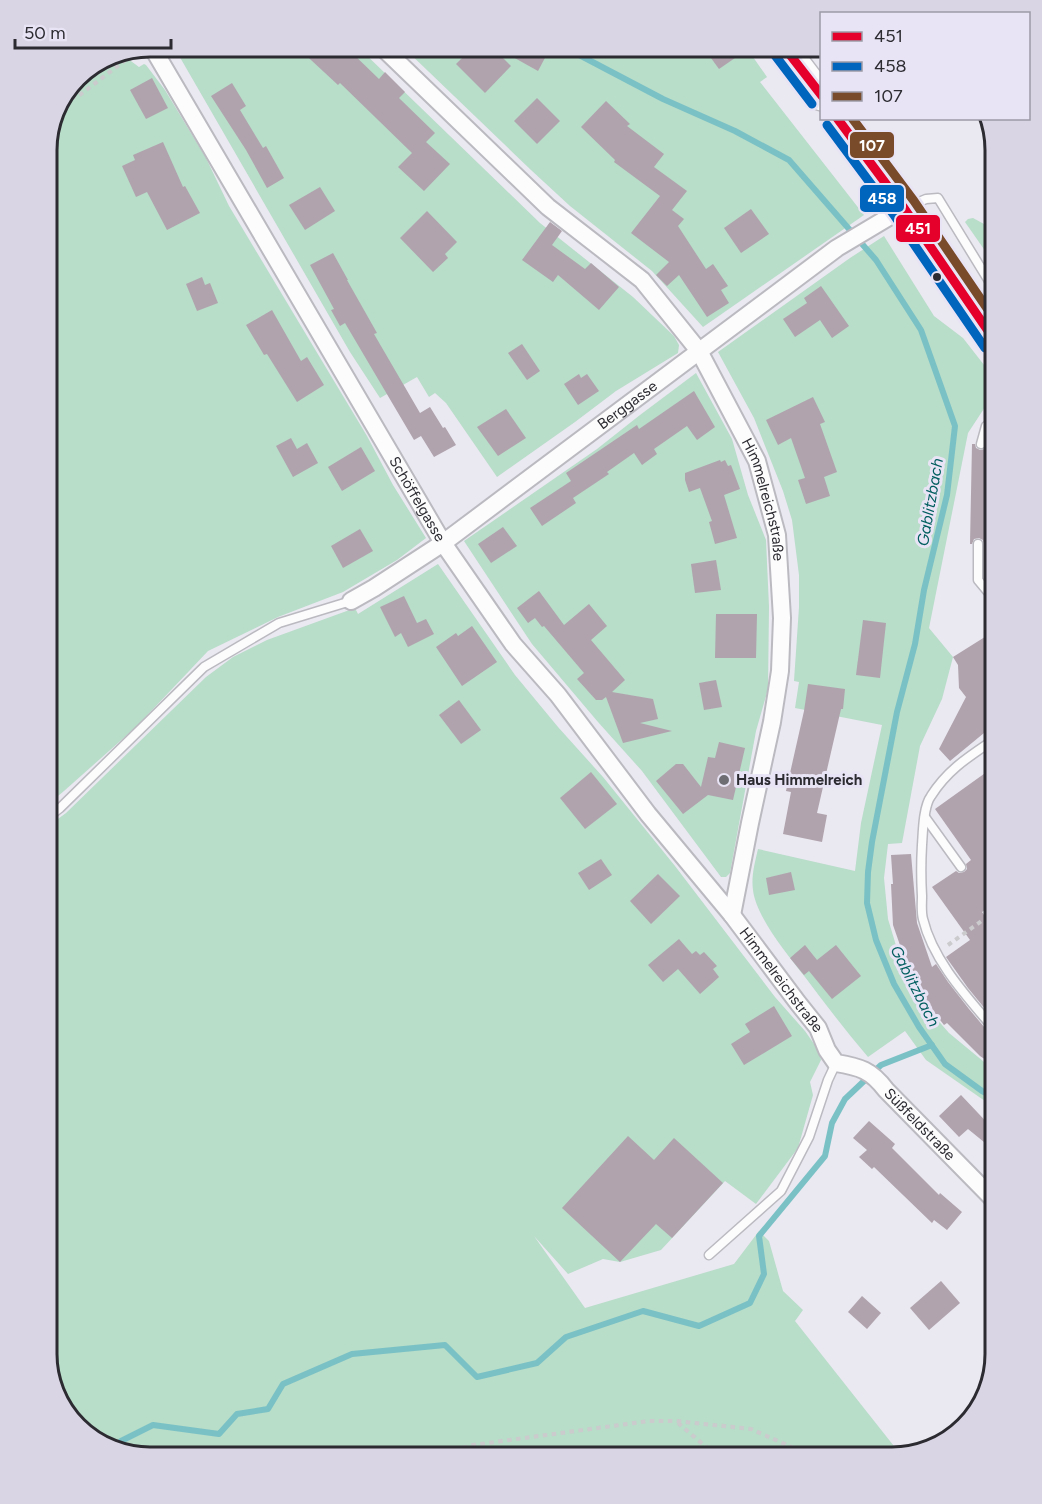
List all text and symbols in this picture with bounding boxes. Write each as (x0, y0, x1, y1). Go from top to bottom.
scale bar (15, 12, 171, 50)
legend (820, 12, 1030, 120)
text: 50 m (24, 22, 66, 44)
text: 451 (874, 25, 903, 47)
text: 458 (874, 55, 907, 77)
text: 107 (874, 85, 903, 107)
line badge: 107 (849, 131, 895, 159)
text: 107 (859, 136, 885, 155)
line badge: 458 (859, 184, 905, 213)
text: 458 (867, 189, 897, 208)
line badge: 451 (895, 214, 941, 243)
text: 451 (905, 219, 931, 238)
unlabelled marker (931, 271, 943, 283)
street label: Berggasse (594, 377, 661, 433)
street label: Himmelreichstraße (738, 435, 788, 561)
street label: Schöffelgasse (385, 453, 449, 545)
water label: Gablitzbach (913, 457, 947, 547)
place label: Haus Himmelreich (736, 771, 862, 789)
marker: Haus Himmelreich (717, 773, 731, 787)
street label: Himmelreichstraße (736, 924, 827, 1036)
water label: Gablitzbach (886, 942, 944, 1030)
street label: Süßfeldstraße (880, 1084, 959, 1164)

